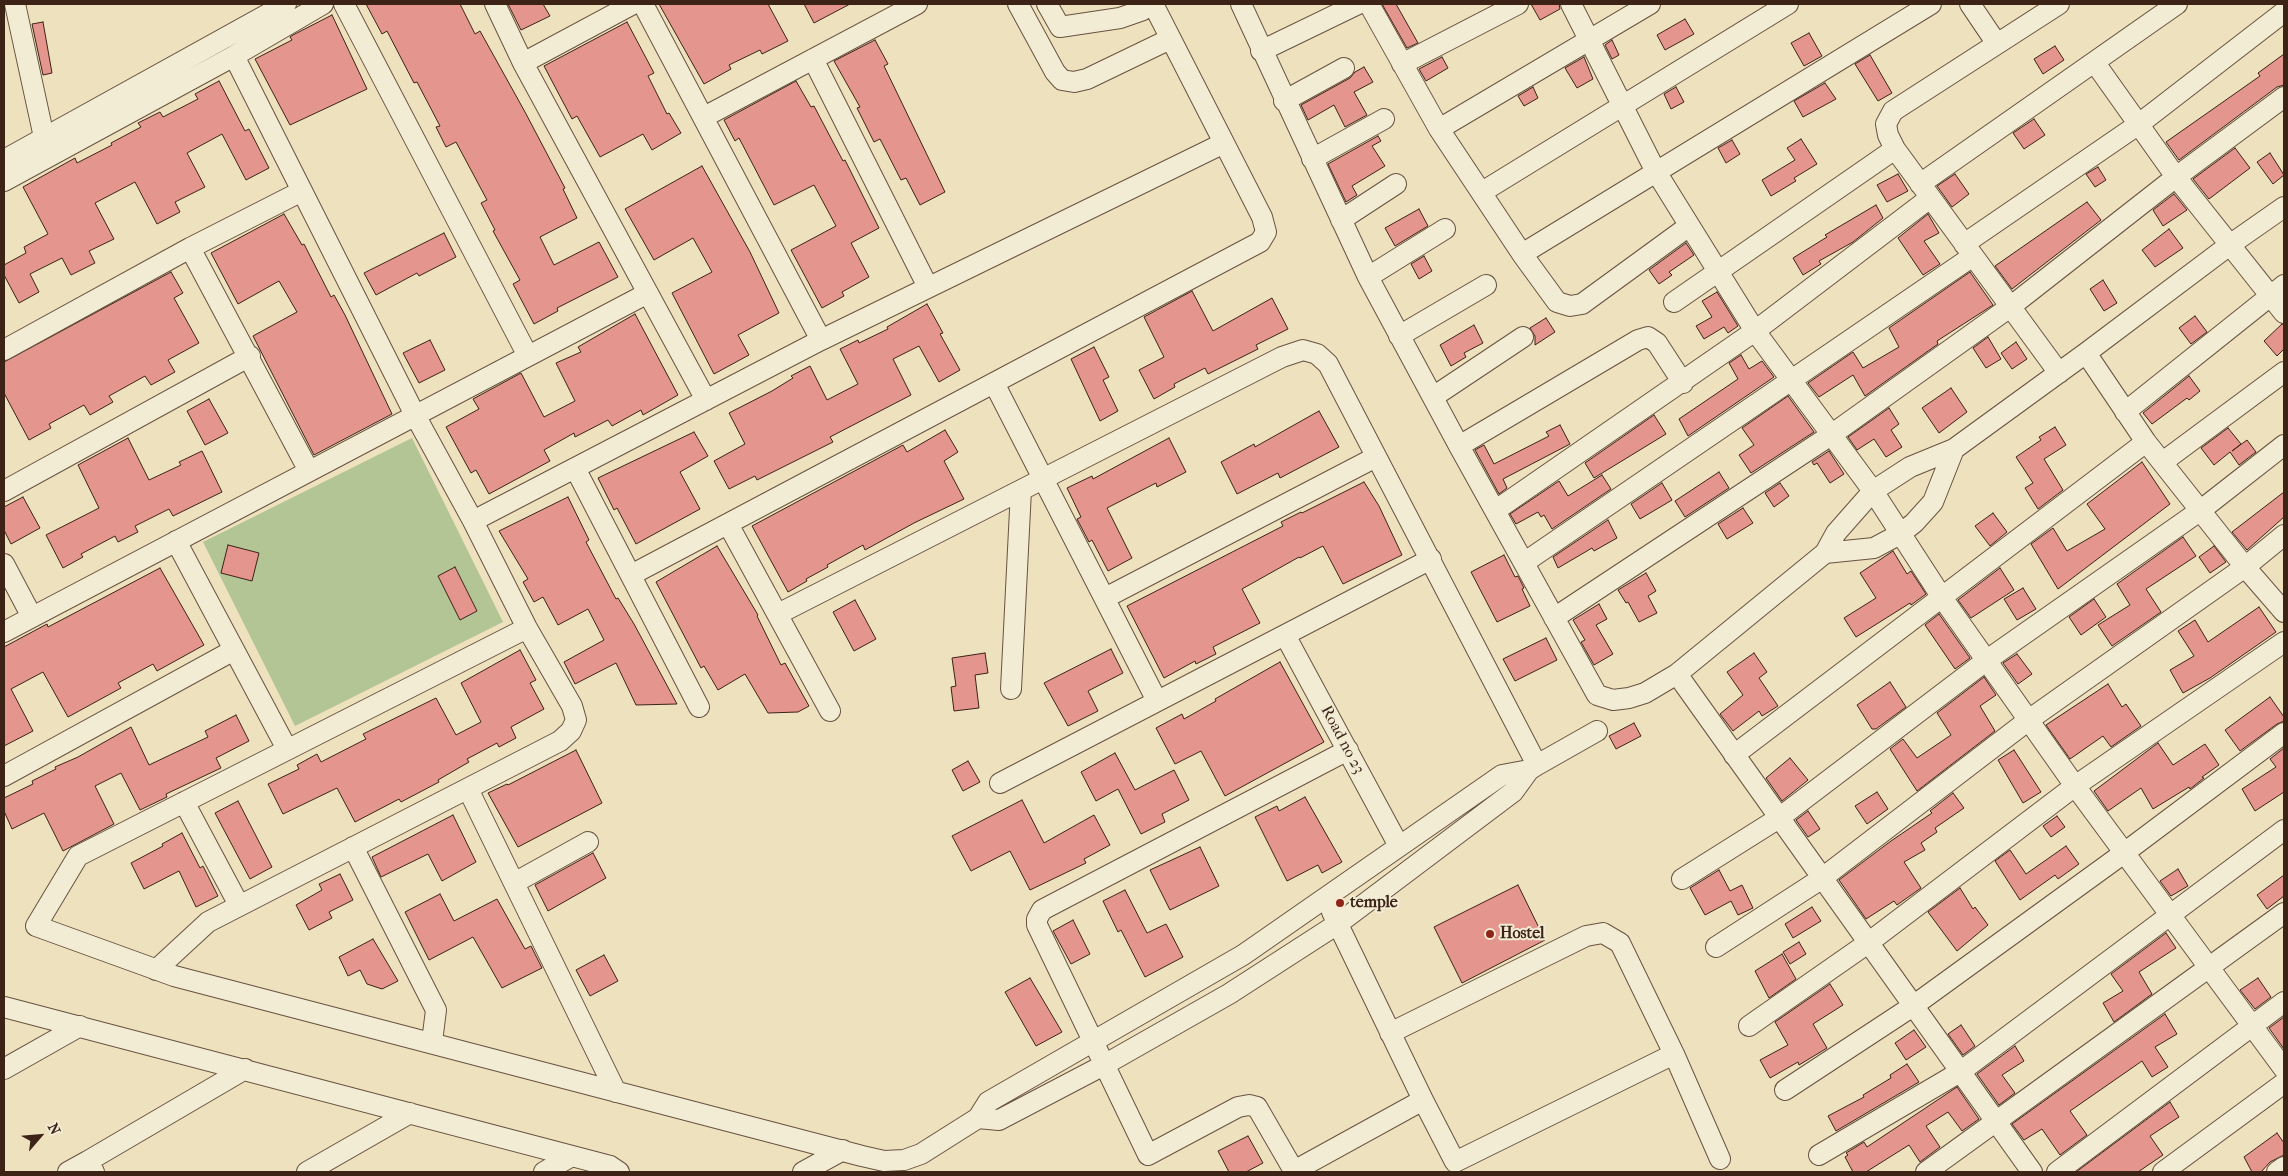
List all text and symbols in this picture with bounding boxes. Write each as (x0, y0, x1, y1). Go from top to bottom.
street label: Road no 23 (1316, 703, 1368, 777)
place label: temple (1350, 893, 1398, 913)
marker: temple (1334, 897, 1346, 909)
place label: Hostel (1500, 924, 1544, 944)
marker: Hostel (1484, 928, 1496, 940)
north arrow (15, 1111, 65, 1161)
text: N (44, 1120, 64, 1138)

